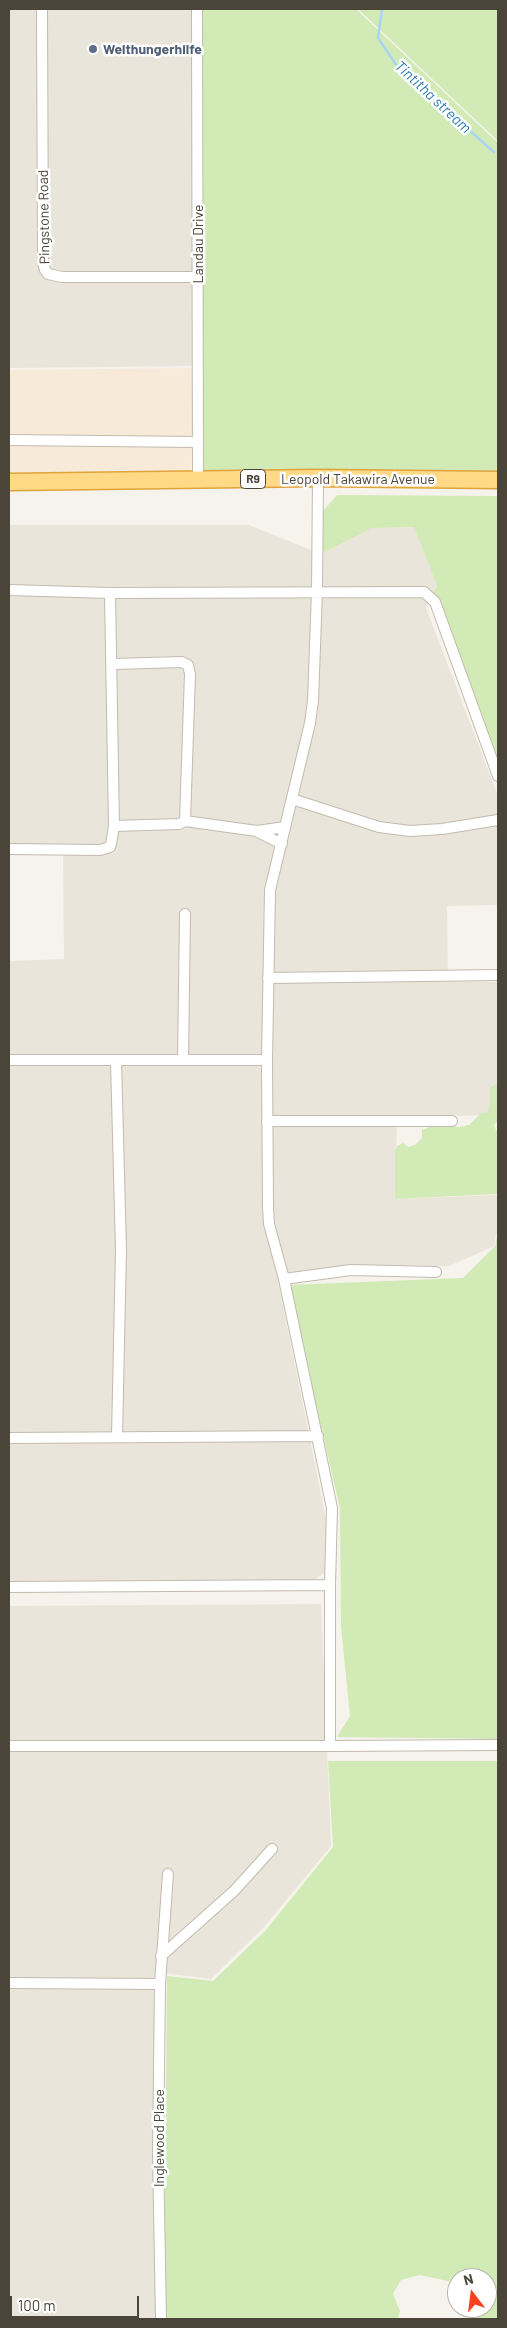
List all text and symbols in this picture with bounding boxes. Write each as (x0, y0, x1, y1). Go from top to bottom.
place label: Welthungerhilfe (103, 41, 202, 57)
marker: Welthungerhilfe (87, 43, 99, 55)
water label: Tintitha stream (391, 57, 475, 137)
street label: Pingstone Road (35, 170, 53, 264)
street label: Landau Drive (190, 205, 206, 283)
road number: R9 (240, 469, 266, 488)
street label: Leopold Takawira Avenue (281, 471, 435, 487)
street label: Inglewood Place (151, 2089, 167, 2187)
north arrow (447, 2268, 497, 2318)
text: N (462, 2270, 475, 2288)
scale bar (12, 2286, 141, 2318)
text: 100 m (18, 2296, 56, 2314)

